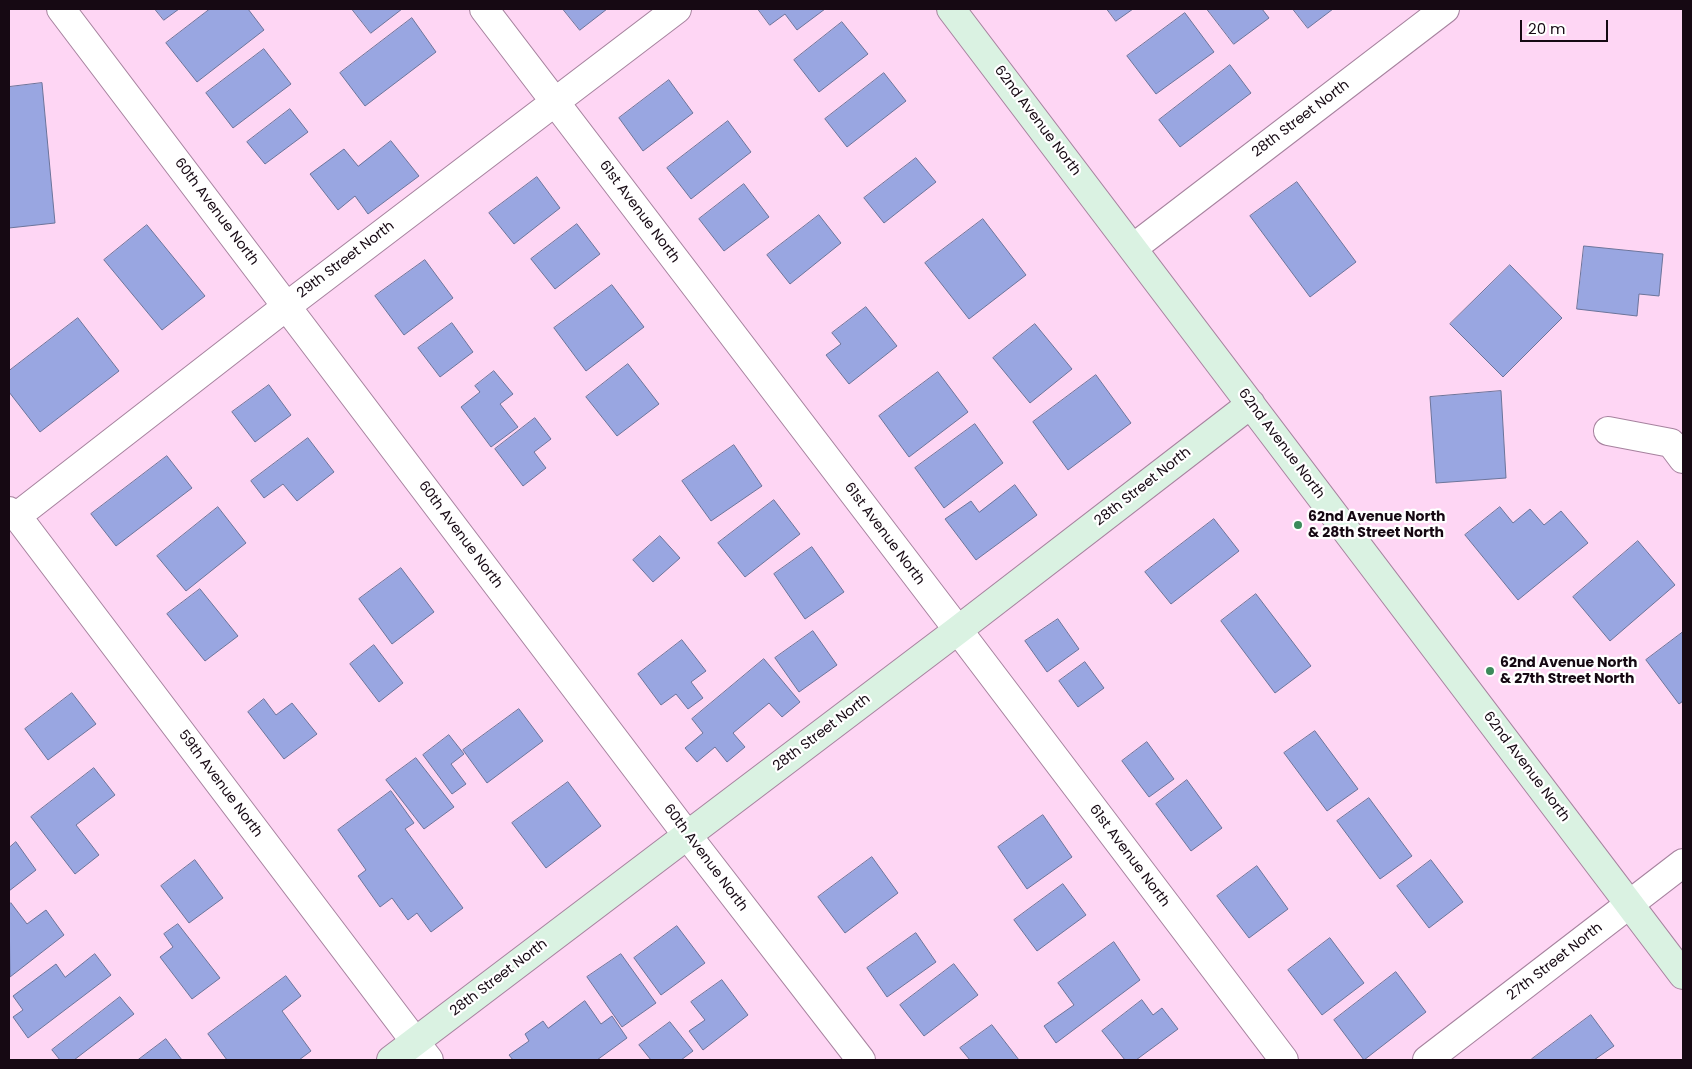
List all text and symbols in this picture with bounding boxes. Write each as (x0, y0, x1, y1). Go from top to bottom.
scale bar (1522, 10, 1610, 42)
text: 20 m (1528, 18, 1566, 39)
street label: 62nd Avenue North (990, 63, 1084, 179)
street label: 28th Street North (1249, 77, 1353, 161)
street label: 60th Avenue North (170, 155, 262, 269)
street label: 61st Avenue North (595, 157, 683, 267)
street label: 29th Street North (294, 218, 398, 302)
street label: 62nd Avenue North (1234, 386, 1328, 502)
street label: 28th Street North (1092, 444, 1194, 530)
street label: 60th Avenue North (414, 478, 506, 592)
street label: 61st Avenue North (840, 479, 928, 589)
place label: 62nd Avenue North & 28th Street North (1308, 509, 1446, 542)
marker: 62nd Avenue North & 28th Street North (1292, 519, 1304, 531)
place label: 62nd Avenue North & 27th Street North (1500, 655, 1638, 688)
marker: 62nd Avenue North & 27th Street North (1484, 665, 1496, 677)
street label: 28th Street North (770, 691, 874, 775)
street label: 62nd Avenue North (1479, 709, 1573, 825)
street label: 59th Avenue North (174, 727, 266, 841)
street label: 60th Avenue North (659, 801, 751, 915)
street label: 61st Avenue North (1085, 801, 1173, 911)
street label: 27th Street North (1504, 920, 1606, 1004)
street label: 28th Street North (447, 936, 551, 1020)

